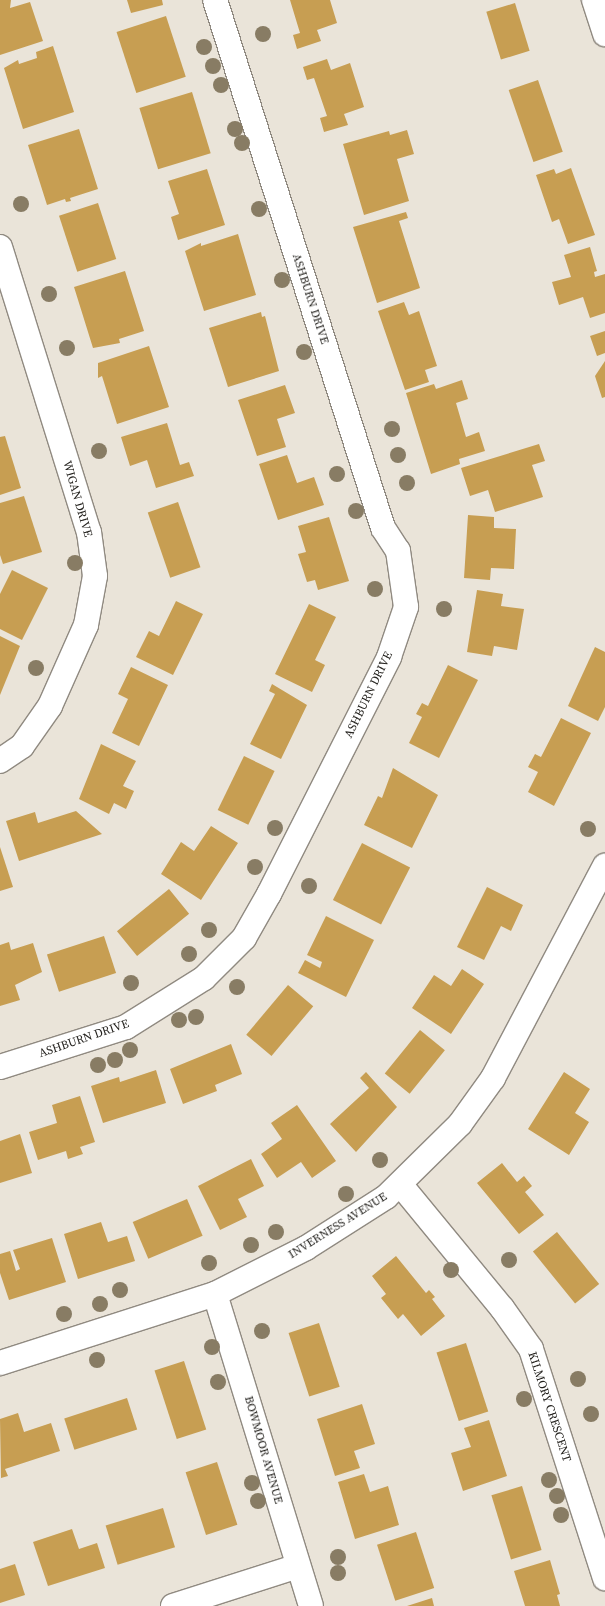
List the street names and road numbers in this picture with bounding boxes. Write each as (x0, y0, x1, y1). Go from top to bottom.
street label: ASHBURN DRIVE (289, 252, 331, 346)
street label: WIGAN DRIVE (59, 459, 95, 539)
street label: ASHBURN DRIVE (342, 649, 396, 741)
street label: ASHBURN DRIVE (37, 1017, 131, 1061)
street label: INVERNESS AVENUE (286, 1190, 390, 1262)
street label: KILMORY CRESCENT (524, 1350, 574, 1464)
street label: BOWMOOR AVENUE (241, 1395, 285, 1505)

